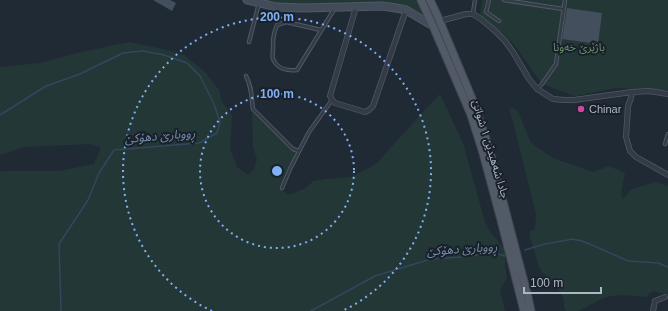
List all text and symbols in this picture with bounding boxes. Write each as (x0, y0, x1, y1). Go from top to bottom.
text: 200 m (260, 10, 294, 24)
park label: باژێرێ خه‌ونا (553, 41, 605, 54)
text: 100 m (260, 87, 294, 101)
street label: جادا شەهیدێن ١ شواتێ (469, 98, 512, 201)
place label: Chinar (589, 103, 622, 115)
marker: Chinar (576, 104, 586, 114)
water label: ڕووبارێ دهۆكێ (124, 126, 197, 150)
centre of rings (270, 164, 284, 178)
water label: ڕووبارێ دهۆكێ (426, 240, 499, 262)
scale bar (524, 269, 601, 295)
text: 100 m (530, 276, 563, 290)

